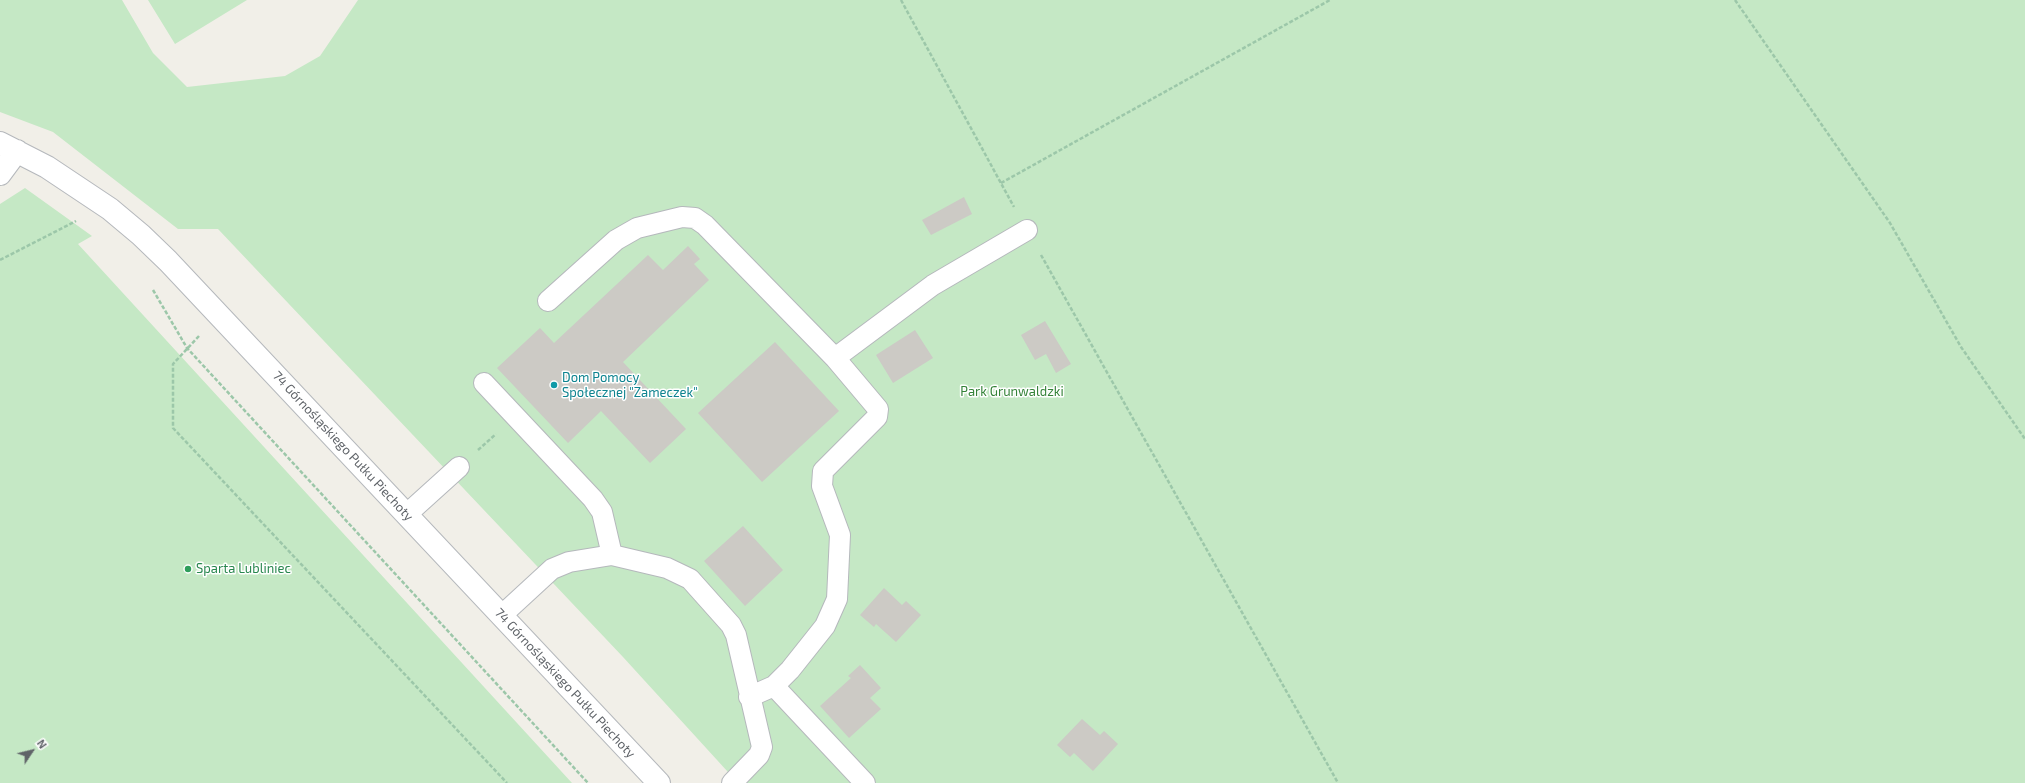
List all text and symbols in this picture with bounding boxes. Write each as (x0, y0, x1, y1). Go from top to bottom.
street label: 74 Górnośląskiego Pułku Piechoty (269, 368, 417, 524)
place label: Dom Pomocy Społecznej "Zameczek" (562, 370, 698, 401)
marker: Dom Pomocy Społecznej "Zameczek" (549, 380, 559, 390)
park label: Park Grunwaldzki (960, 384, 1064, 400)
place label: Sparta Lubliniec (196, 561, 291, 577)
marker: Sparta Lubliniec (183, 564, 193, 574)
street label: 74 Górnośląskiego Pułku Piechoty (491, 605, 639, 761)
north arrow (12, 731, 52, 771)
text: N (35, 737, 50, 751)

